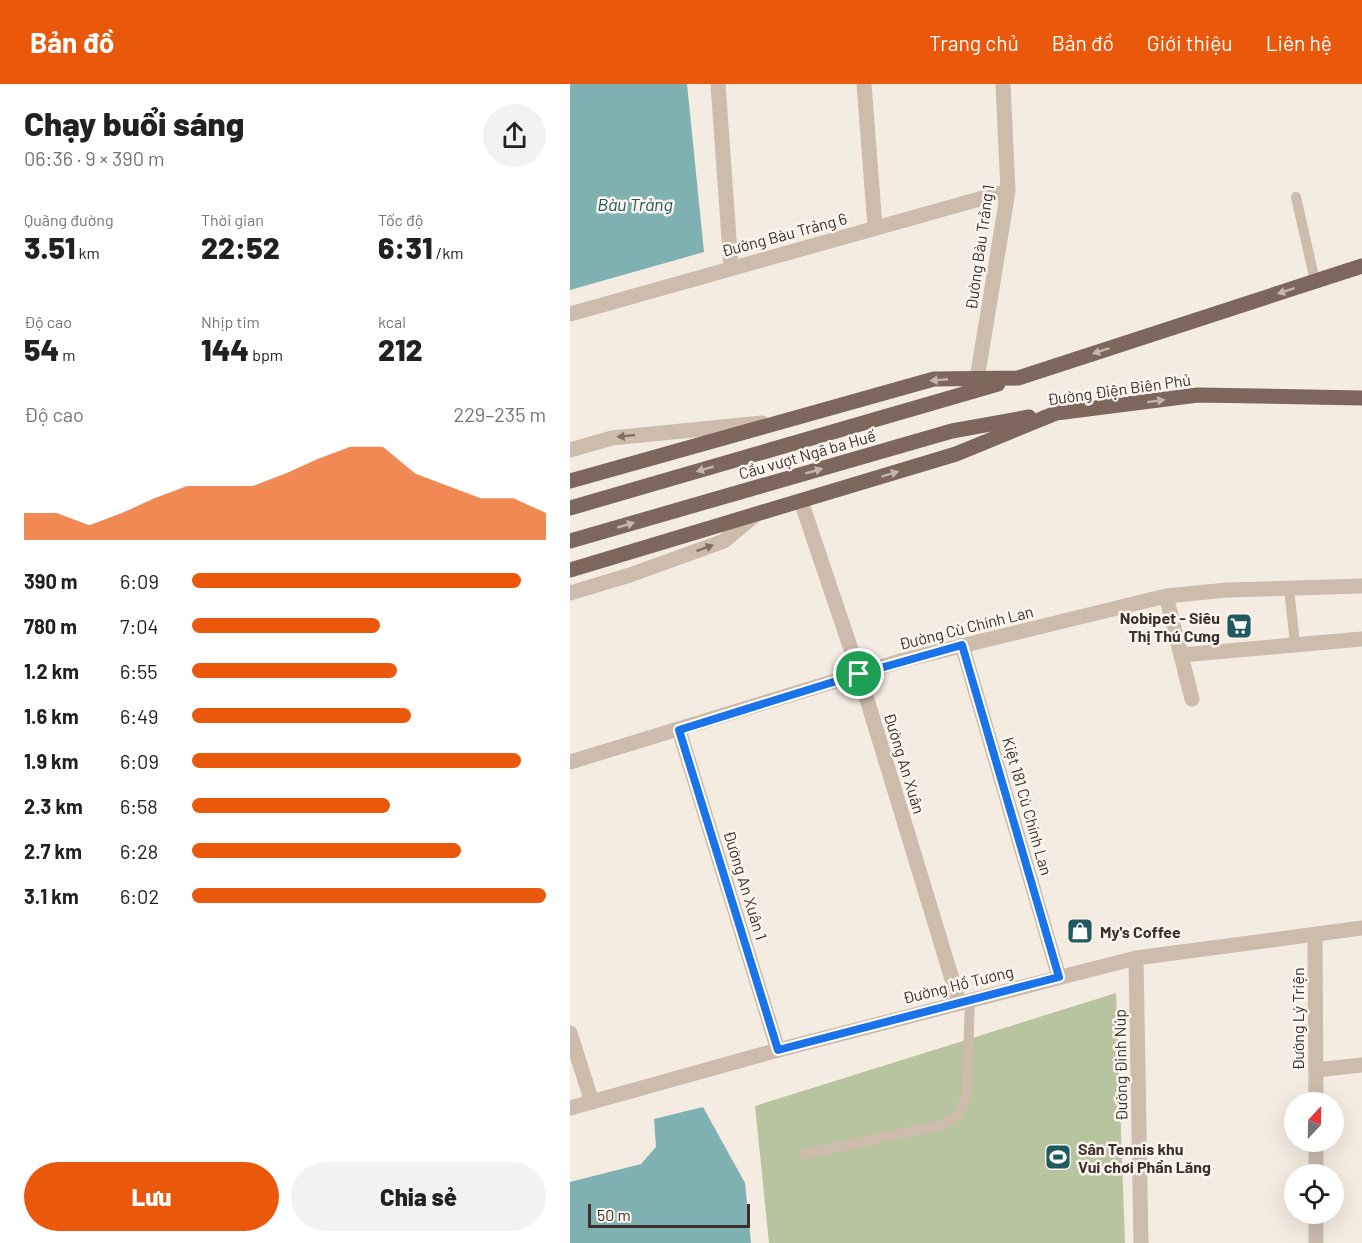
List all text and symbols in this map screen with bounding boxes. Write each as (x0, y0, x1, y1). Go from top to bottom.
text: Bản đồ (30, 25, 114, 59)
text: Trang chủ (929, 30, 1019, 55)
text: Bản đồ (1052, 30, 1114, 55)
text: Giới thiệu (1147, 30, 1233, 55)
text: Liên hệ (1266, 30, 1332, 55)
text: Chạy buổi sáng (24, 103, 244, 143)
button: share (483, 104, 546, 167)
text: 06:36 · 9 × 390 m (24, 146, 165, 170)
street label: Đường Bàu Trảng 1 (961, 183, 997, 311)
water label: Bàu Trảng (597, 193, 673, 215)
street label: Đường Bàu Trảng 6 (719, 208, 849, 260)
text: Quãng đường (24, 210, 113, 229)
text: Thời gian (201, 210, 264, 229)
text: Tốc độ (378, 210, 423, 229)
text: 3.51 (24, 229, 75, 265)
text: 22:52 (201, 229, 280, 265)
text: 6:31 (378, 229, 433, 265)
text: km (75, 243, 100, 262)
text: /km (433, 243, 463, 262)
one-way arrow (1277, 286, 1295, 296)
text: Độ cao (24, 312, 72, 331)
text: Nhịp tim (201, 312, 260, 331)
text: kcal (378, 312, 406, 331)
text: 54 (24, 331, 59, 367)
text: 144 (201, 331, 249, 367)
text: 212 (378, 331, 423, 367)
text: m (59, 345, 76, 364)
text: bpm (249, 345, 283, 364)
one-way arrow (1092, 347, 1110, 356)
street label: Đường Điện Biên Phủ (1046, 370, 1192, 408)
one-way arrow (929, 375, 948, 385)
one-way arrow (1146, 396, 1165, 405)
text: Độ cao (24, 402, 84, 426)
text: 229–235 m (453, 402, 546, 426)
street label: Cầu vượt Ngã ba Huế (736, 425, 878, 483)
one-way arrow (617, 432, 636, 441)
one-way arrow (696, 465, 714, 474)
one-way arrow (805, 466, 823, 475)
one-way arrow (881, 469, 899, 478)
one-way arrow (617, 520, 635, 529)
one-way arrow (696, 542, 714, 552)
text: 390 m (24, 569, 78, 593)
text: 6:09 (120, 569, 159, 593)
street label: Đường Cù Chính Lan (897, 601, 1035, 653)
place label: Nobipet - Siêu Thị Thú Cưng (1120, 608, 1220, 645)
supermarket icon: Nobipet - Siêu Thị Thú Cưng (1224, 611, 1254, 641)
text: 780 m (24, 614, 77, 638)
text: 7:04 (120, 614, 159, 638)
pin (833, 648, 884, 699)
icon: arrive (842, 657, 875, 690)
text: 1.2 km (24, 659, 79, 683)
text: 6:55 (120, 659, 158, 683)
text: 1.6 km (24, 704, 79, 728)
text: 6:49 (120, 704, 159, 728)
street label: Đường An Xuân (881, 710, 929, 816)
street label: Kiệt 181 Cù Chính Lan (999, 735, 1057, 877)
text: 1.9 km (24, 749, 78, 773)
text: 6:09 (120, 749, 159, 773)
text: 2.3 km (24, 794, 83, 818)
text: 6:58 (120, 794, 158, 818)
street label: Đường An Xuân 1 (720, 828, 772, 942)
text: 2.7 km (24, 839, 82, 863)
text: 6:28 (120, 839, 158, 863)
text: 3.1 km (24, 884, 79, 908)
text: 6:02 (120, 884, 159, 908)
shop icon: My's Coffee (1065, 916, 1095, 946)
place label: My's Coffee (1100, 922, 1181, 941)
street label: Đường Hồ Tương (901, 961, 1015, 1007)
street label: Đường Lý Triện (1288, 967, 1307, 1071)
street label: Đường Đinh Núp (1110, 1009, 1130, 1121)
north arrow (1284, 1092, 1344, 1152)
map controls (1284, 1092, 1344, 1224)
place label: Sân Tennis khu Vui chơi Phần Lăng (1078, 1139, 1211, 1176)
sports icon: Sân Tennis khu Vui chơi Phần Lăng (1043, 1142, 1073, 1172)
button: Lưu (24, 1162, 279, 1231)
button: Chia sẻ (291, 1162, 546, 1231)
button: locate (1284, 1164, 1344, 1224)
scale bar (588, 1201, 750, 1228)
text: 50 m (597, 1205, 631, 1224)

